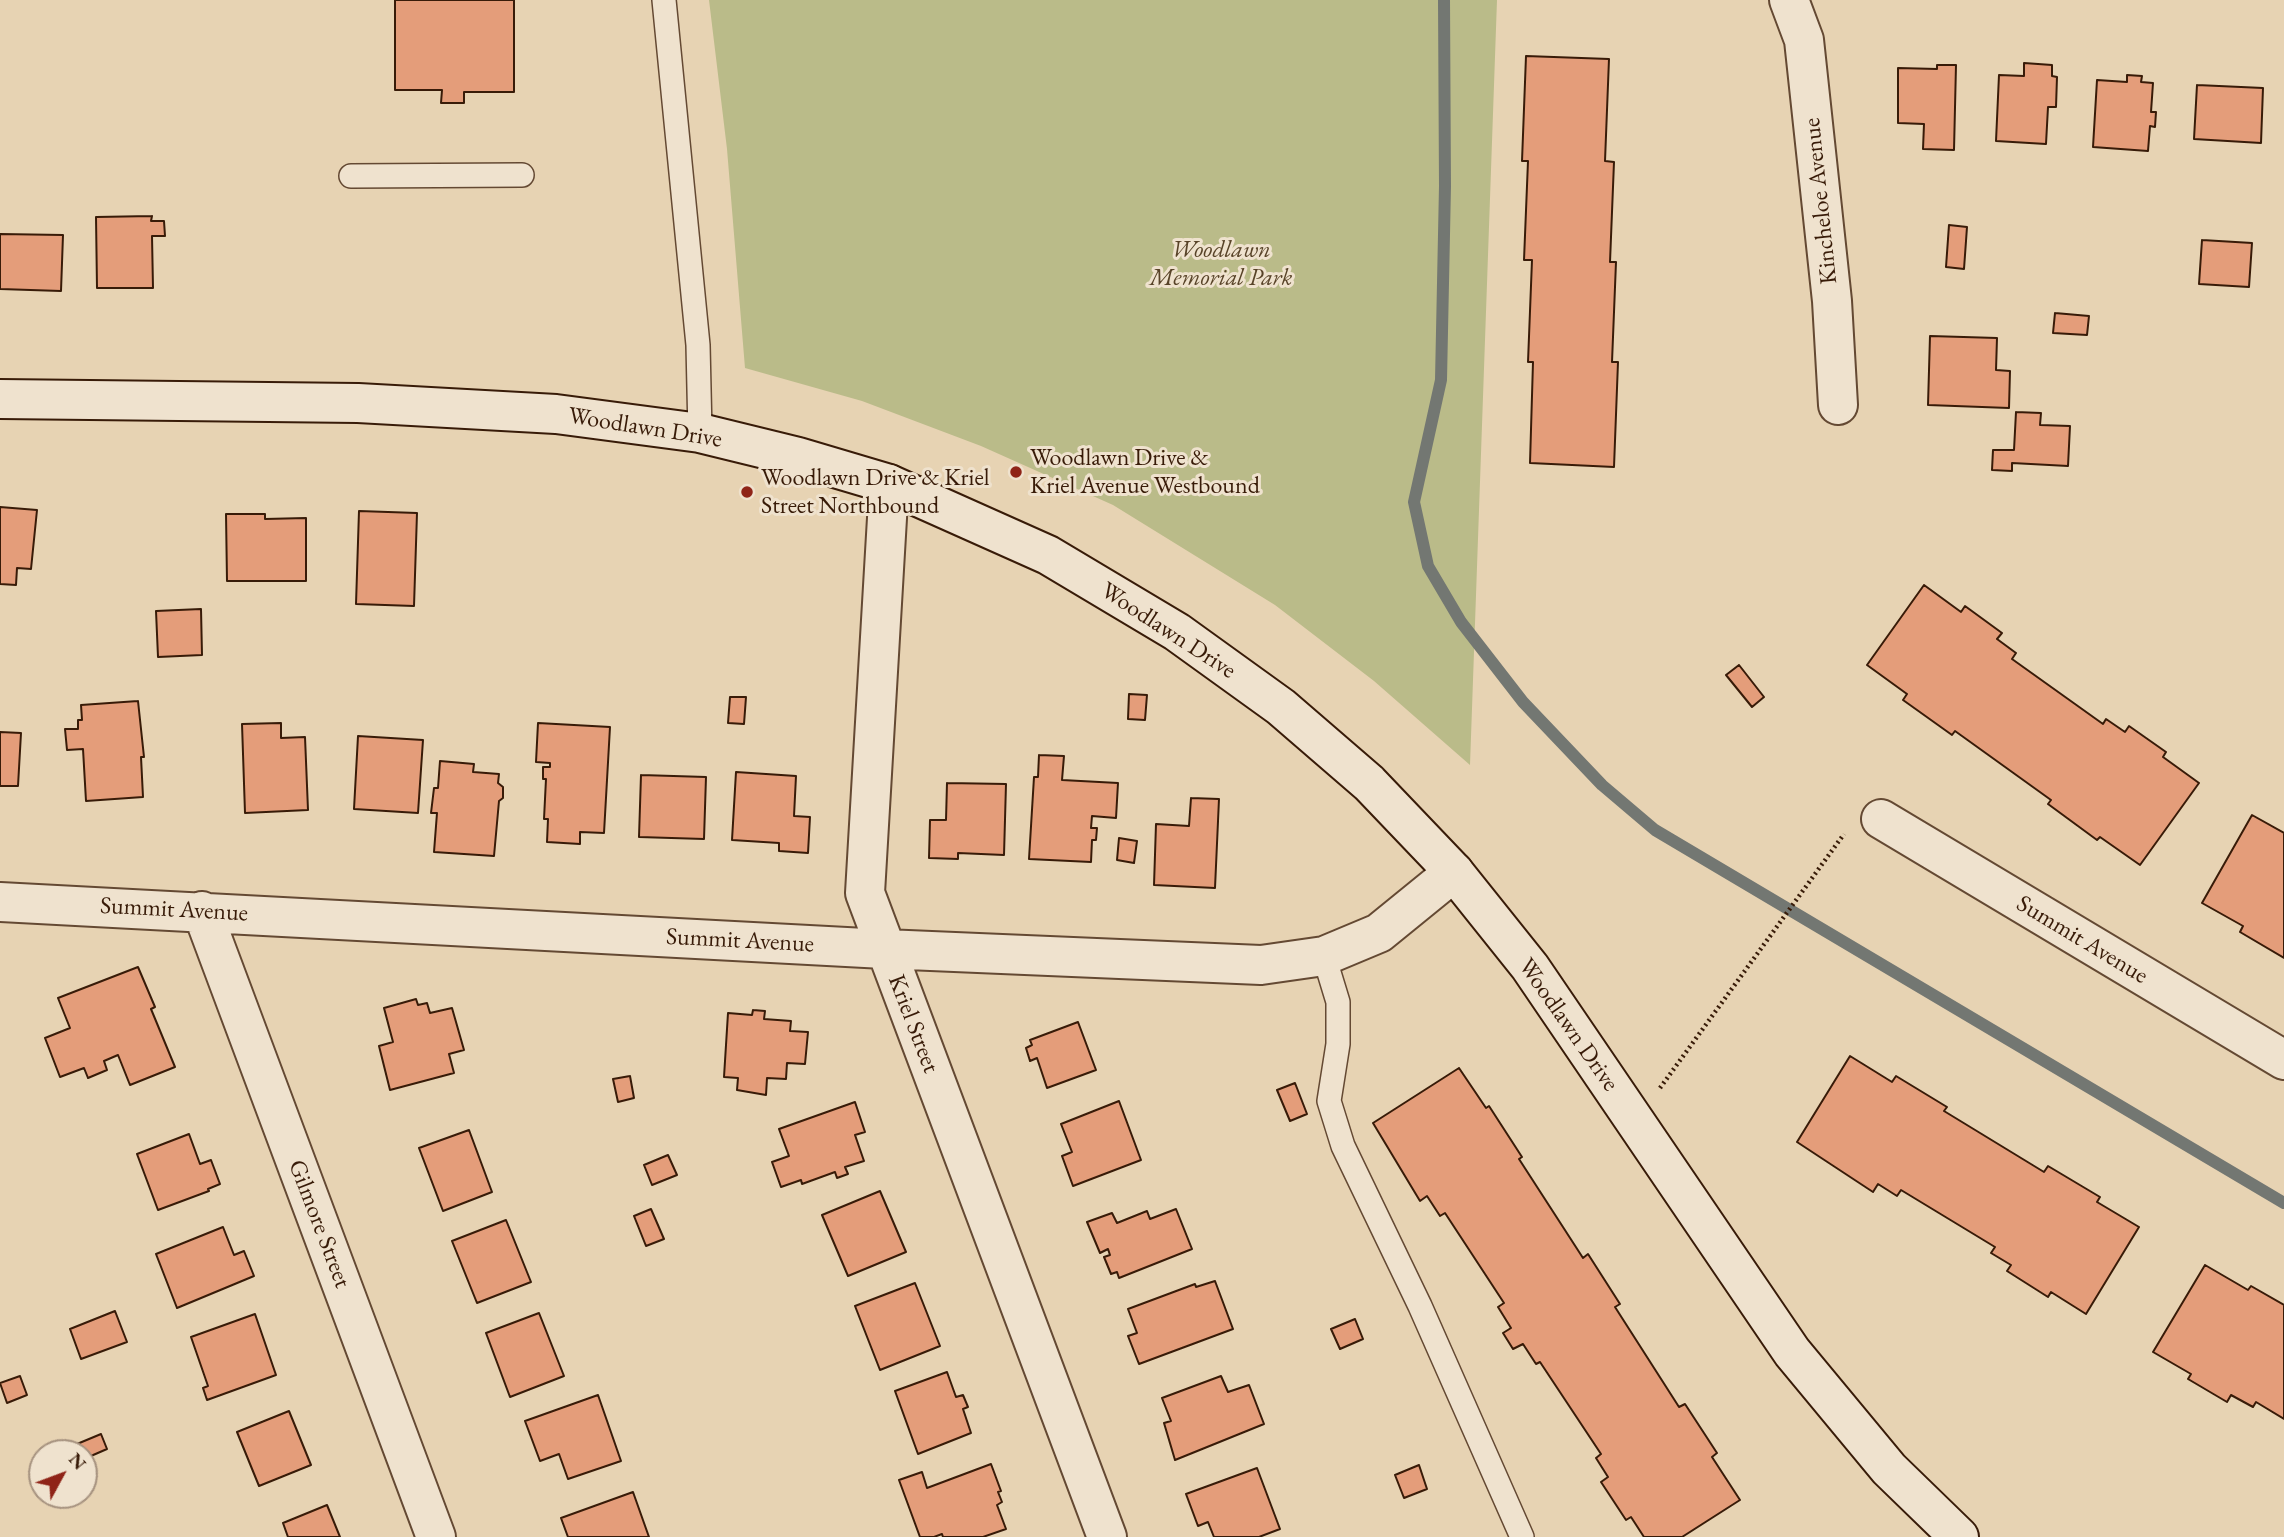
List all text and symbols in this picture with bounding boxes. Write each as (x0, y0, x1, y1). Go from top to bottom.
street label: Kincheloe Avenue (1798, 116, 1844, 286)
park label: Woodlawn Memorial Park (1150, 236, 1292, 292)
street label: Woodlawn Drive (566, 402, 724, 454)
place label: Woodlawn Drive & Kriel Avenue Westbound (1030, 444, 1260, 500)
place label: Woodlawn Drive & Kriel Street Northbound (761, 464, 990, 520)
marker: Woodlawn Drive & Kriel Avenue Westbound (1008, 464, 1024, 480)
marker: Woodlawn Drive & Kriel Street Northbound (739, 484, 755, 500)
street label: Woodlawn Drive (1095, 577, 1241, 685)
street label: Summit Avenue (2011, 889, 2153, 991)
street label: Summit Avenue (99, 892, 249, 928)
street label: Summit Avenue (665, 923, 815, 959)
street label: Woodlawn Drive (1512, 953, 1624, 1097)
street label: Kriel Street (881, 971, 945, 1077)
street label: Gilmore Street (281, 1156, 357, 1292)
north arrow (28, 1439, 98, 1509)
text: N (63, 1447, 92, 1475)

